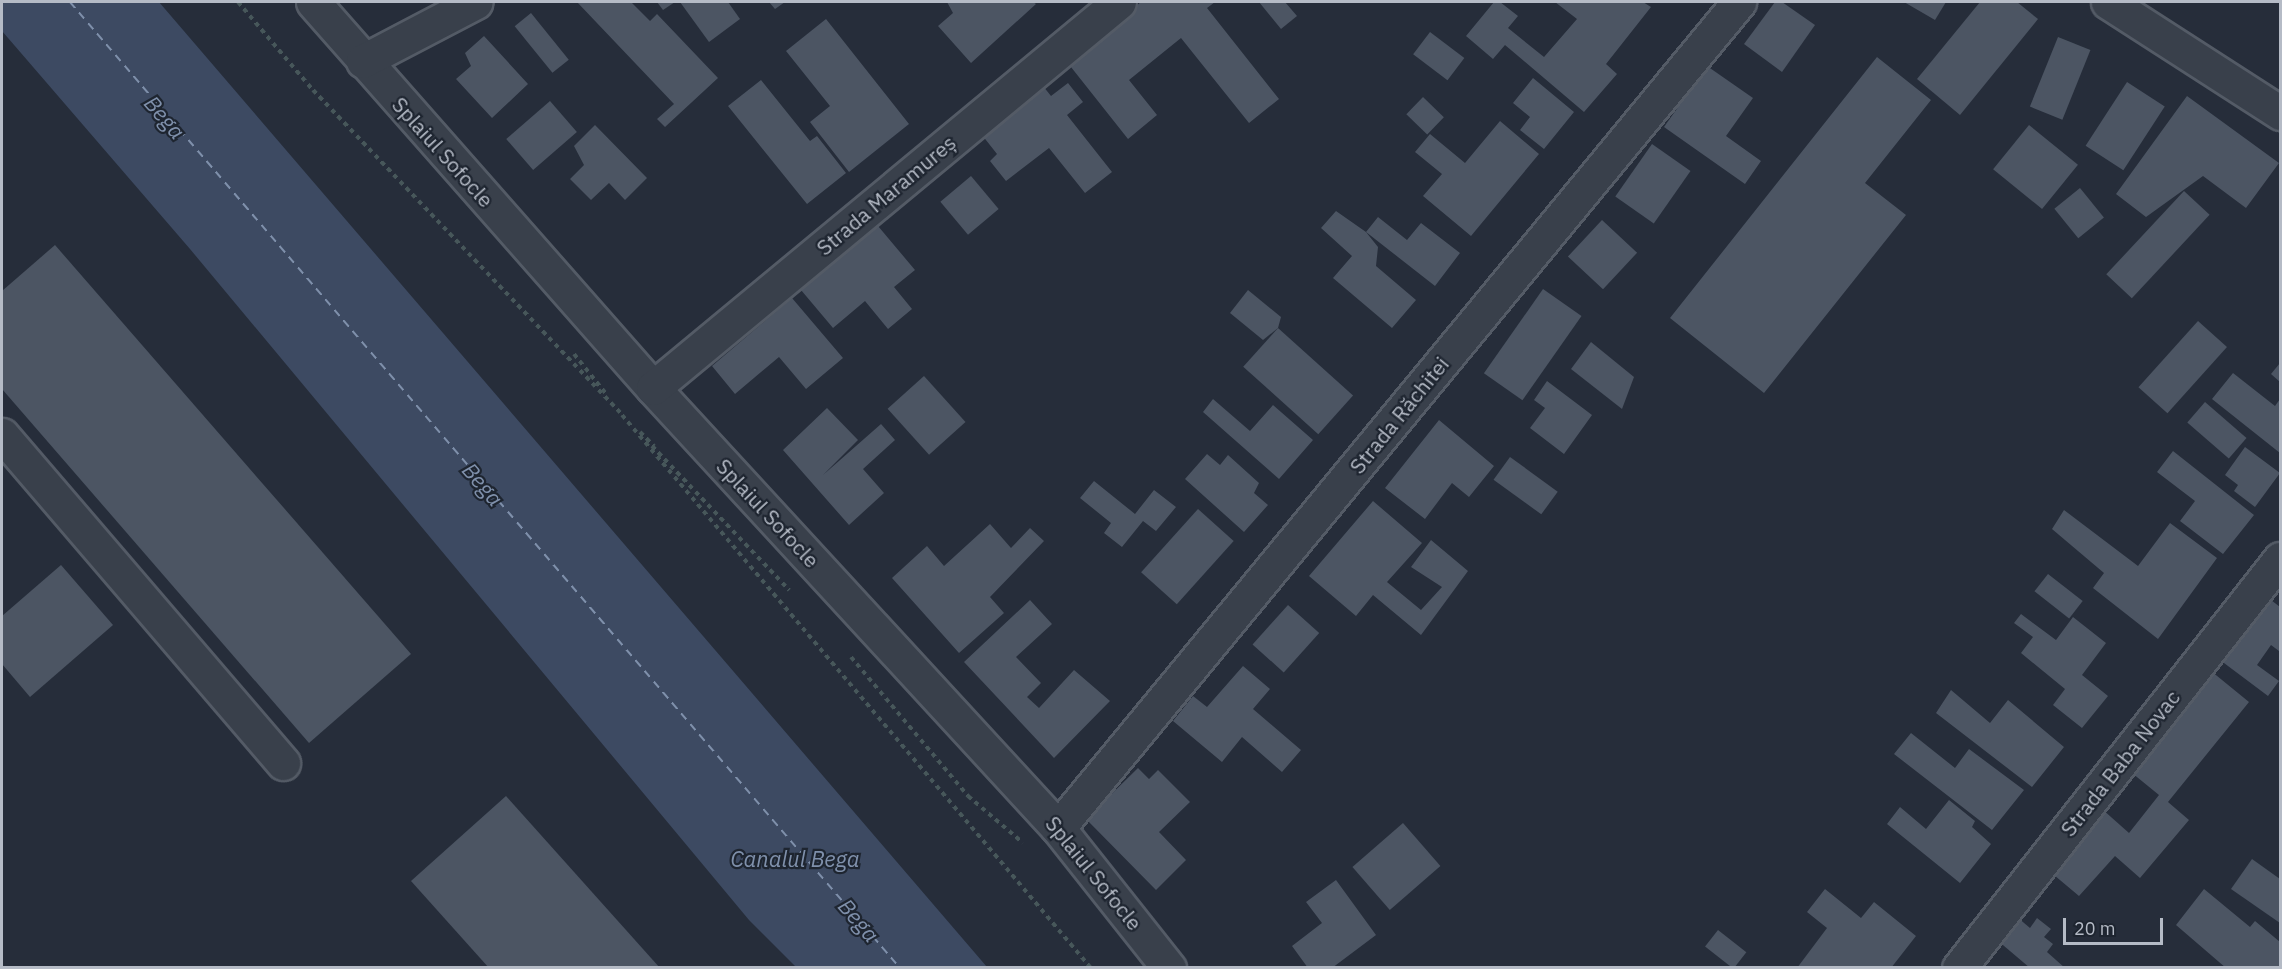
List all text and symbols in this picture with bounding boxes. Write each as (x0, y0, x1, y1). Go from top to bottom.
water label: Bega (139, 90, 191, 144)
street label: Splaiul Sofocle (387, 92, 499, 212)
street label: Strada Maramureș (811, 130, 961, 260)
street label: Strada Răchitei (1344, 352, 1454, 478)
street label: Splaiul Sofocle (711, 453, 825, 573)
water label: Bega (457, 457, 509, 511)
street label: Strada Baba Novac (2055, 685, 2185, 841)
street label: Splaiul Sofocle (1040, 811, 1148, 935)
water label: Canalul Bega (730, 846, 860, 872)
water label: Bega (833, 893, 885, 947)
scale bar (2066, 906, 2166, 944)
text: 20 m (2074, 917, 2116, 940)

